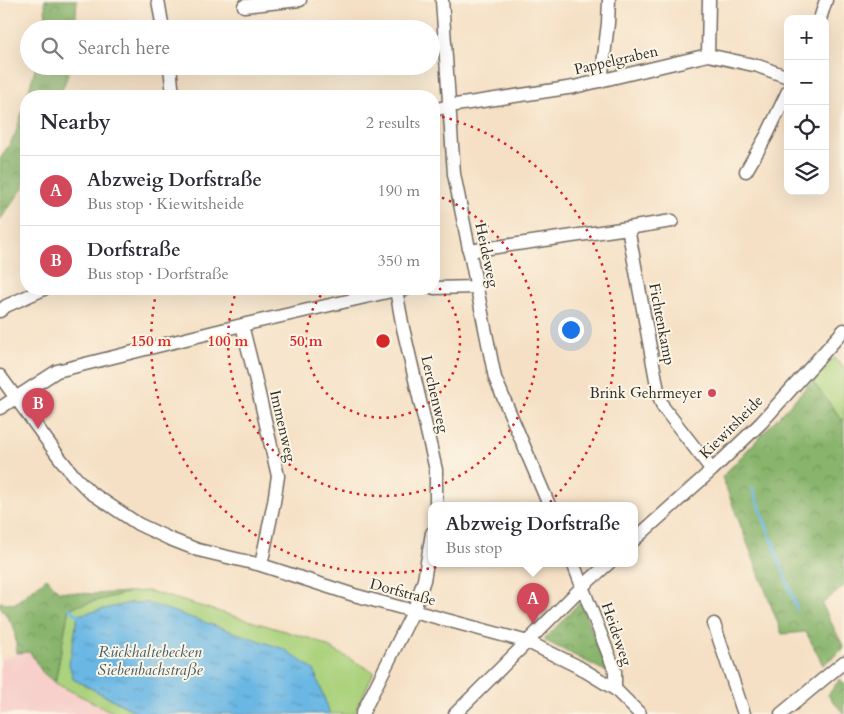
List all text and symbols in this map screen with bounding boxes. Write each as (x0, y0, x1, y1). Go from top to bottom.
map controls (784, 15, 829, 195)
button: + (784, 15, 829, 60)
search box (20, 20, 440, 75)
icon: search (38, 34, 66, 62)
text: Search here (78, 35, 170, 61)
street label: Pappelgraben (572, 41, 660, 79)
button: − (784, 60, 829, 105)
button: locate (784, 105, 829, 150)
text: Nearby (40, 108, 111, 137)
text: 2 results (366, 112, 420, 134)
button: layers (784, 150, 829, 195)
text: Abzweig Dorfstraße (87, 167, 262, 193)
text: A (50, 180, 62, 202)
text: 190 m (378, 180, 420, 202)
text: Bus stop · Kiewitsheide (87, 193, 244, 215)
street label: Heideweg (470, 221, 504, 290)
text: Dorfstraße (87, 237, 181, 263)
text: B (50, 250, 62, 272)
text: 350 m (378, 250, 420, 272)
text: Bus stop · Dorfstraße (87, 263, 229, 285)
street label: Fichtenkamp (644, 281, 680, 367)
your location (558, 317, 584, 343)
text: 150 m (131, 331, 172, 351)
text: 100 m (208, 331, 249, 351)
text: 50 m (289, 331, 323, 351)
centre of rings (374, 332, 392, 350)
street label: Lerchenweg (416, 353, 454, 435)
place label: Brink Gehrmeyer (589, 383, 703, 403)
marker: Brink Gehrmeyer (706, 387, 718, 399)
pin: B (22, 388, 54, 429)
street label: Immenweg (265, 388, 301, 464)
street label: Kiewitsheide (695, 391, 767, 463)
popup (428, 502, 638, 567)
text: Abzweig Dorfstraße (446, 511, 620, 537)
text: Bus stop (446, 537, 502, 559)
street label: Dorfstraße (368, 574, 439, 610)
pin: A (517, 583, 549, 624)
street label: Heideweg (597, 600, 637, 669)
water label: Rückhaltebecken Siebenbachstraße (97, 641, 203, 681)

